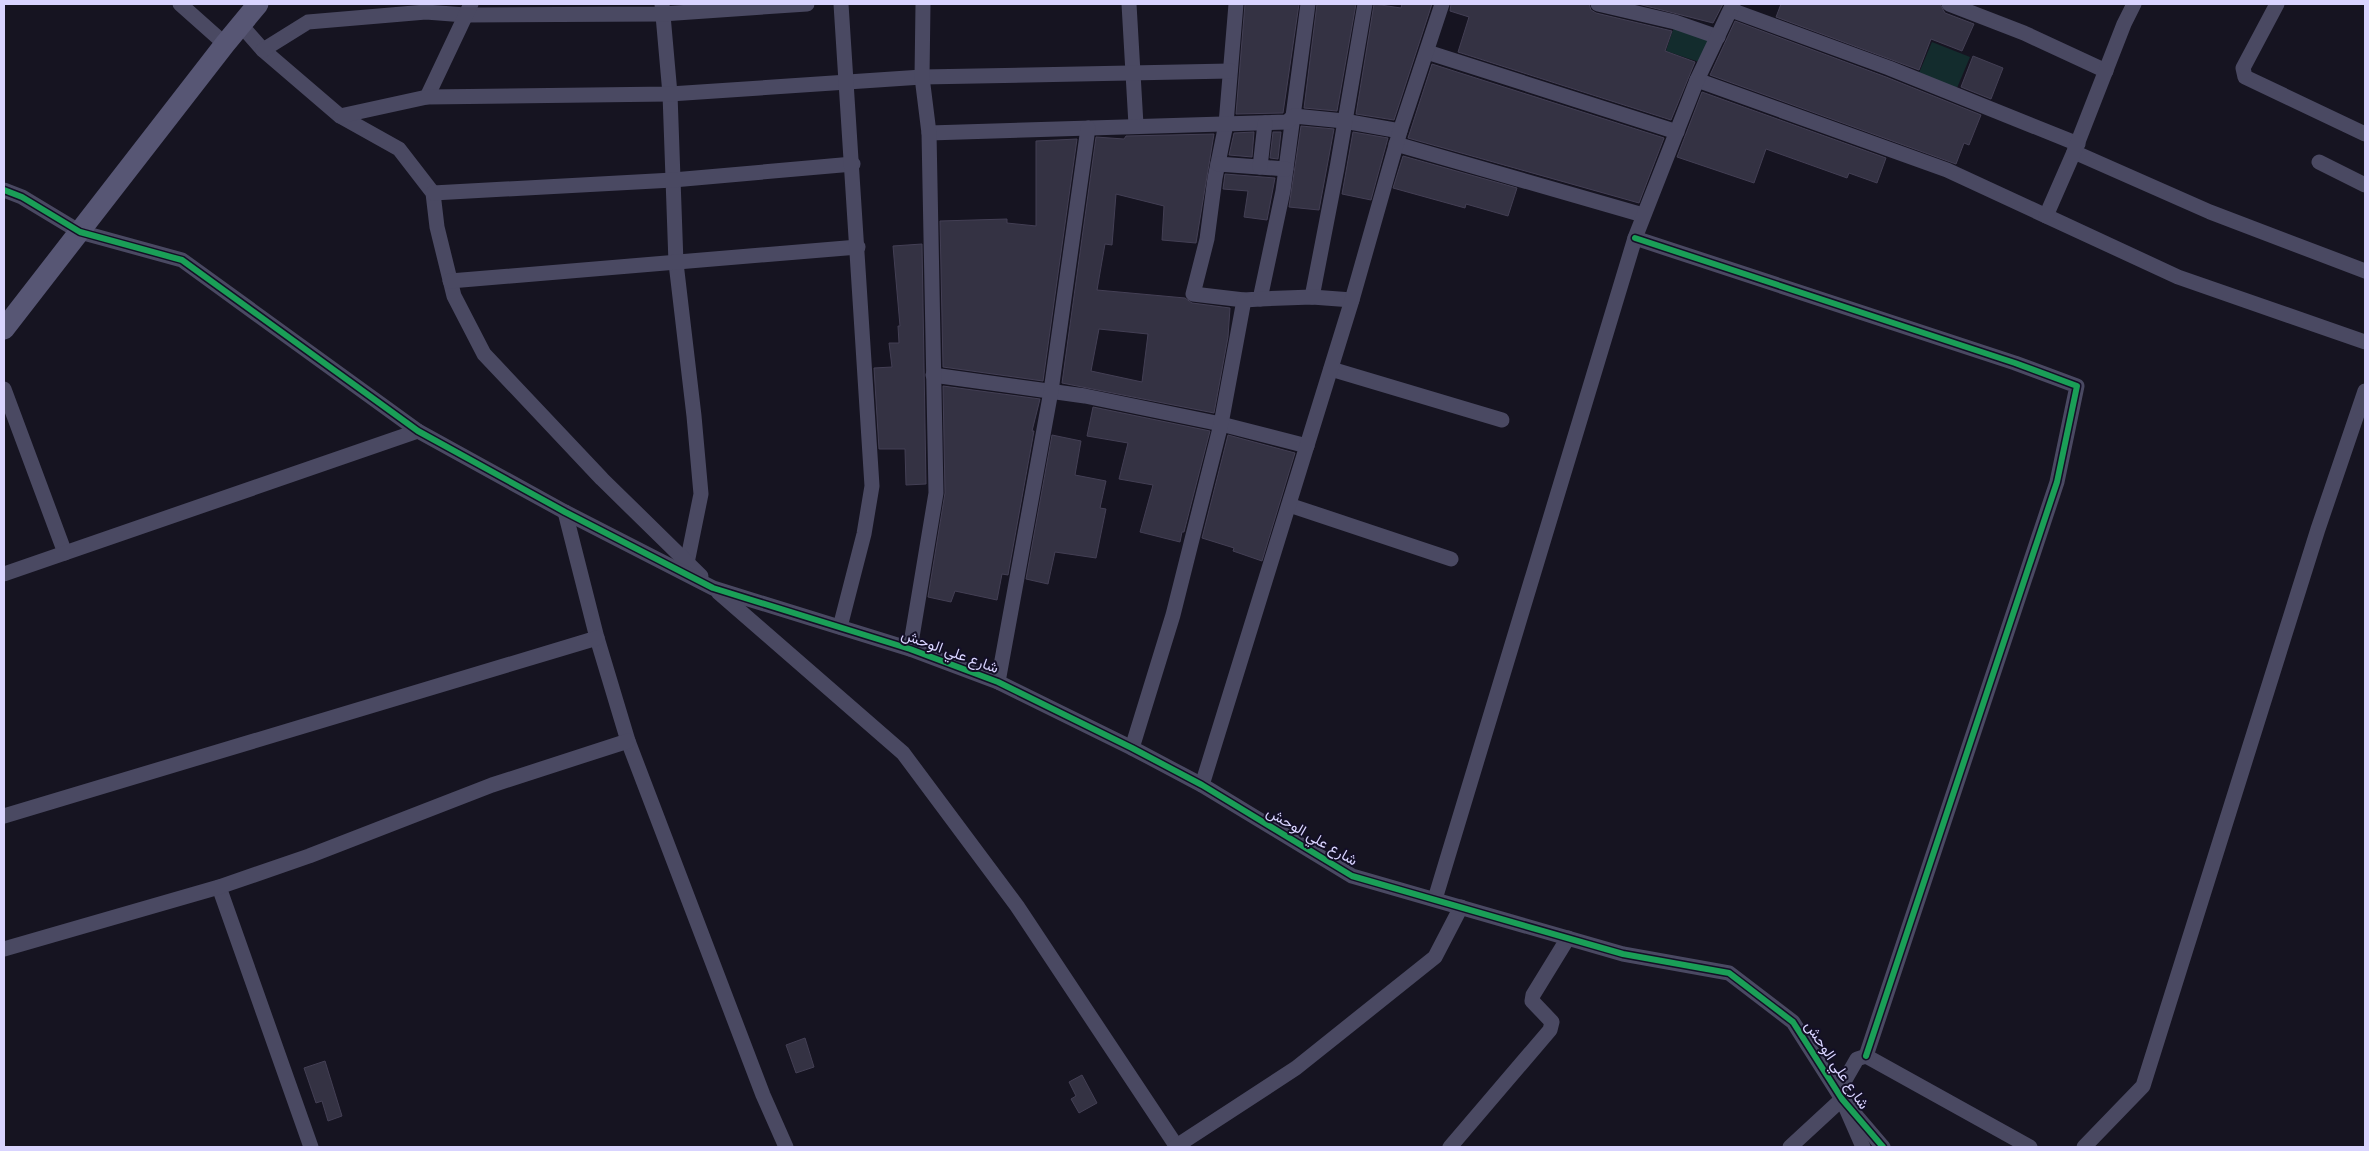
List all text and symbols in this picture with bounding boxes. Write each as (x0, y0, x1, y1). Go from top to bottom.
street label: شارع علي الوحش (897, 623, 1002, 681)
street label: شارع علي الوحش (1261, 801, 1362, 873)
street label: شارع علي الوحش (1798, 1016, 1875, 1115)

